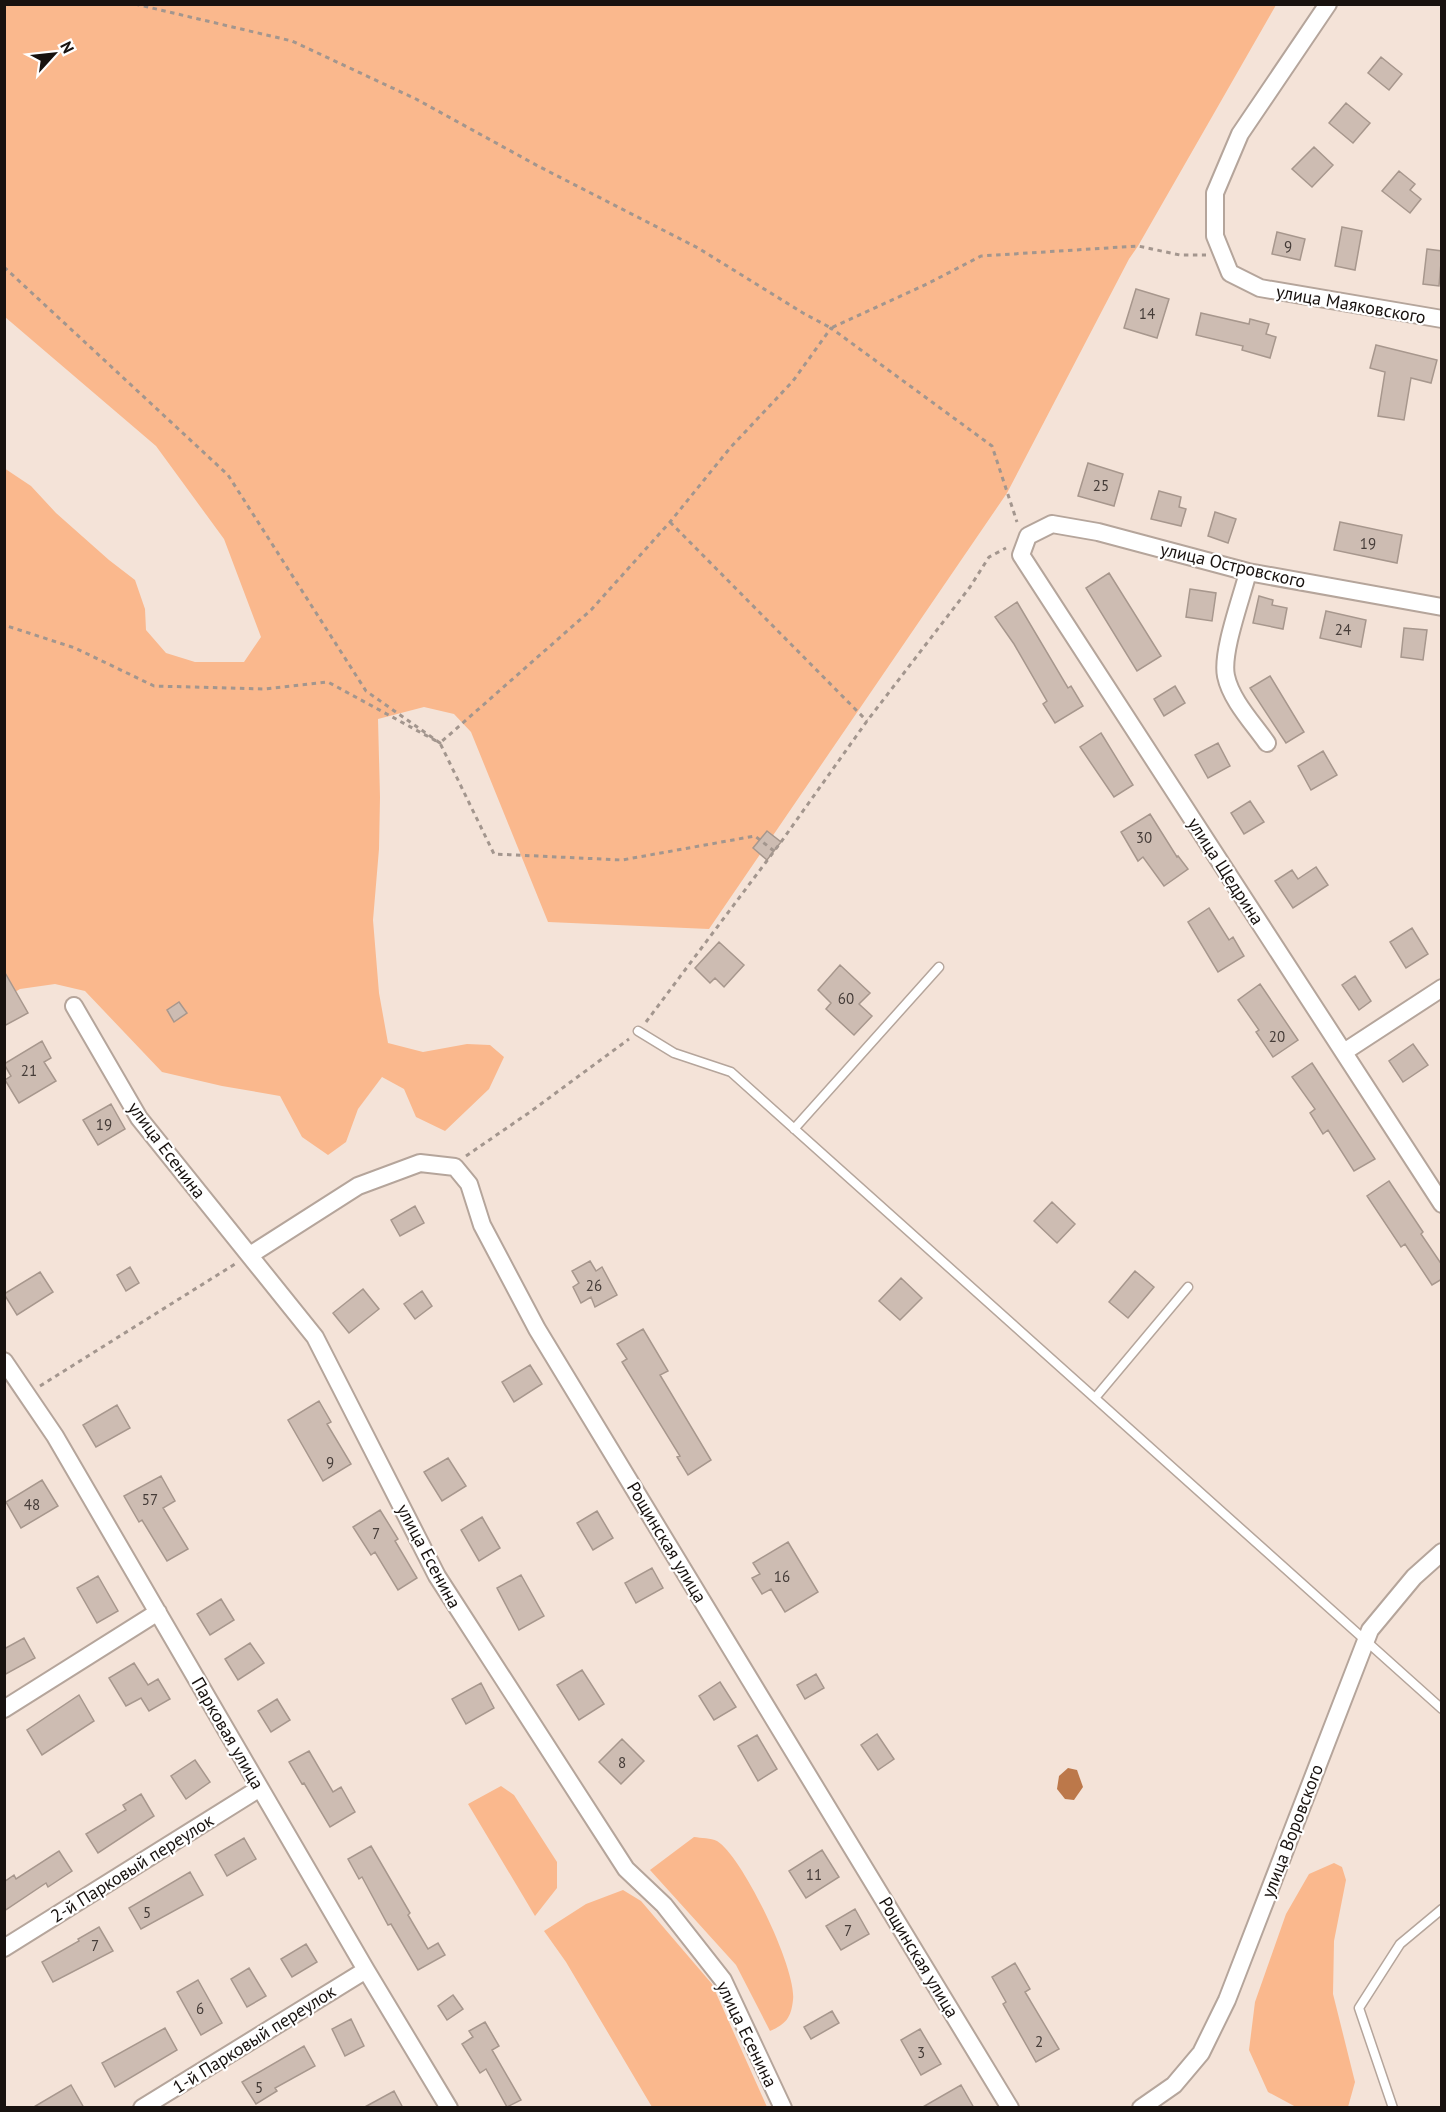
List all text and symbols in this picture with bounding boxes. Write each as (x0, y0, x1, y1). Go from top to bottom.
north arrow (24, 24, 84, 84)
text: N (56, 38, 79, 56)
house number: 9 (1284, 237, 1292, 256)
street label: улица Маяковского (1274, 280, 1428, 328)
house number: 14 (1139, 304, 1155, 323)
house number: 25 (1093, 476, 1109, 495)
house number: 19 (1360, 534, 1376, 553)
street label: улица Островского (1158, 537, 1308, 593)
house number: 24 (1335, 620, 1351, 639)
street label: улица Щедрина (1183, 813, 1269, 929)
house number: 30 (1136, 828, 1152, 847)
house number: 60 (838, 989, 854, 1008)
house number: 20 (1269, 1027, 1285, 1046)
house number: 21 (21, 1061, 37, 1080)
street label: улица Есенина (123, 1097, 211, 1203)
house number: 19 (96, 1115, 112, 1134)
house number: 26 (586, 1276, 602, 1295)
house number: 9 (326, 1453, 334, 1472)
street label: Рощинская улица (622, 1477, 712, 1607)
house number: 57 (142, 1490, 158, 1509)
house number: 48 (24, 1495, 40, 1514)
street label: улица Есенина (392, 1500, 466, 1612)
house number: 7 (372, 1524, 380, 1543)
house number: 16 (774, 1567, 790, 1586)
street label: Парковая улица (187, 1673, 269, 1793)
house number: 8 (618, 1753, 626, 1772)
street label: улица Воровского (1256, 1761, 1328, 1901)
street label: 2-й Парковый переулок (46, 1808, 218, 1928)
house number: 11 (806, 1865, 822, 1884)
street label: Рощинская улица (874, 1892, 964, 2022)
house number: 5 (143, 1903, 151, 1922)
house number: 7 (844, 1921, 852, 1940)
house number: 7 (91, 1936, 99, 1955)
street label: улица Есенина (711, 1977, 783, 2091)
street label: 1-й Парковый переулок (168, 1979, 340, 2099)
house number: 6 (196, 1999, 204, 2018)
house number: 2 (1035, 2032, 1043, 2051)
house number: 3 (917, 2043, 925, 2062)
house number: 5 (255, 2078, 263, 2097)

